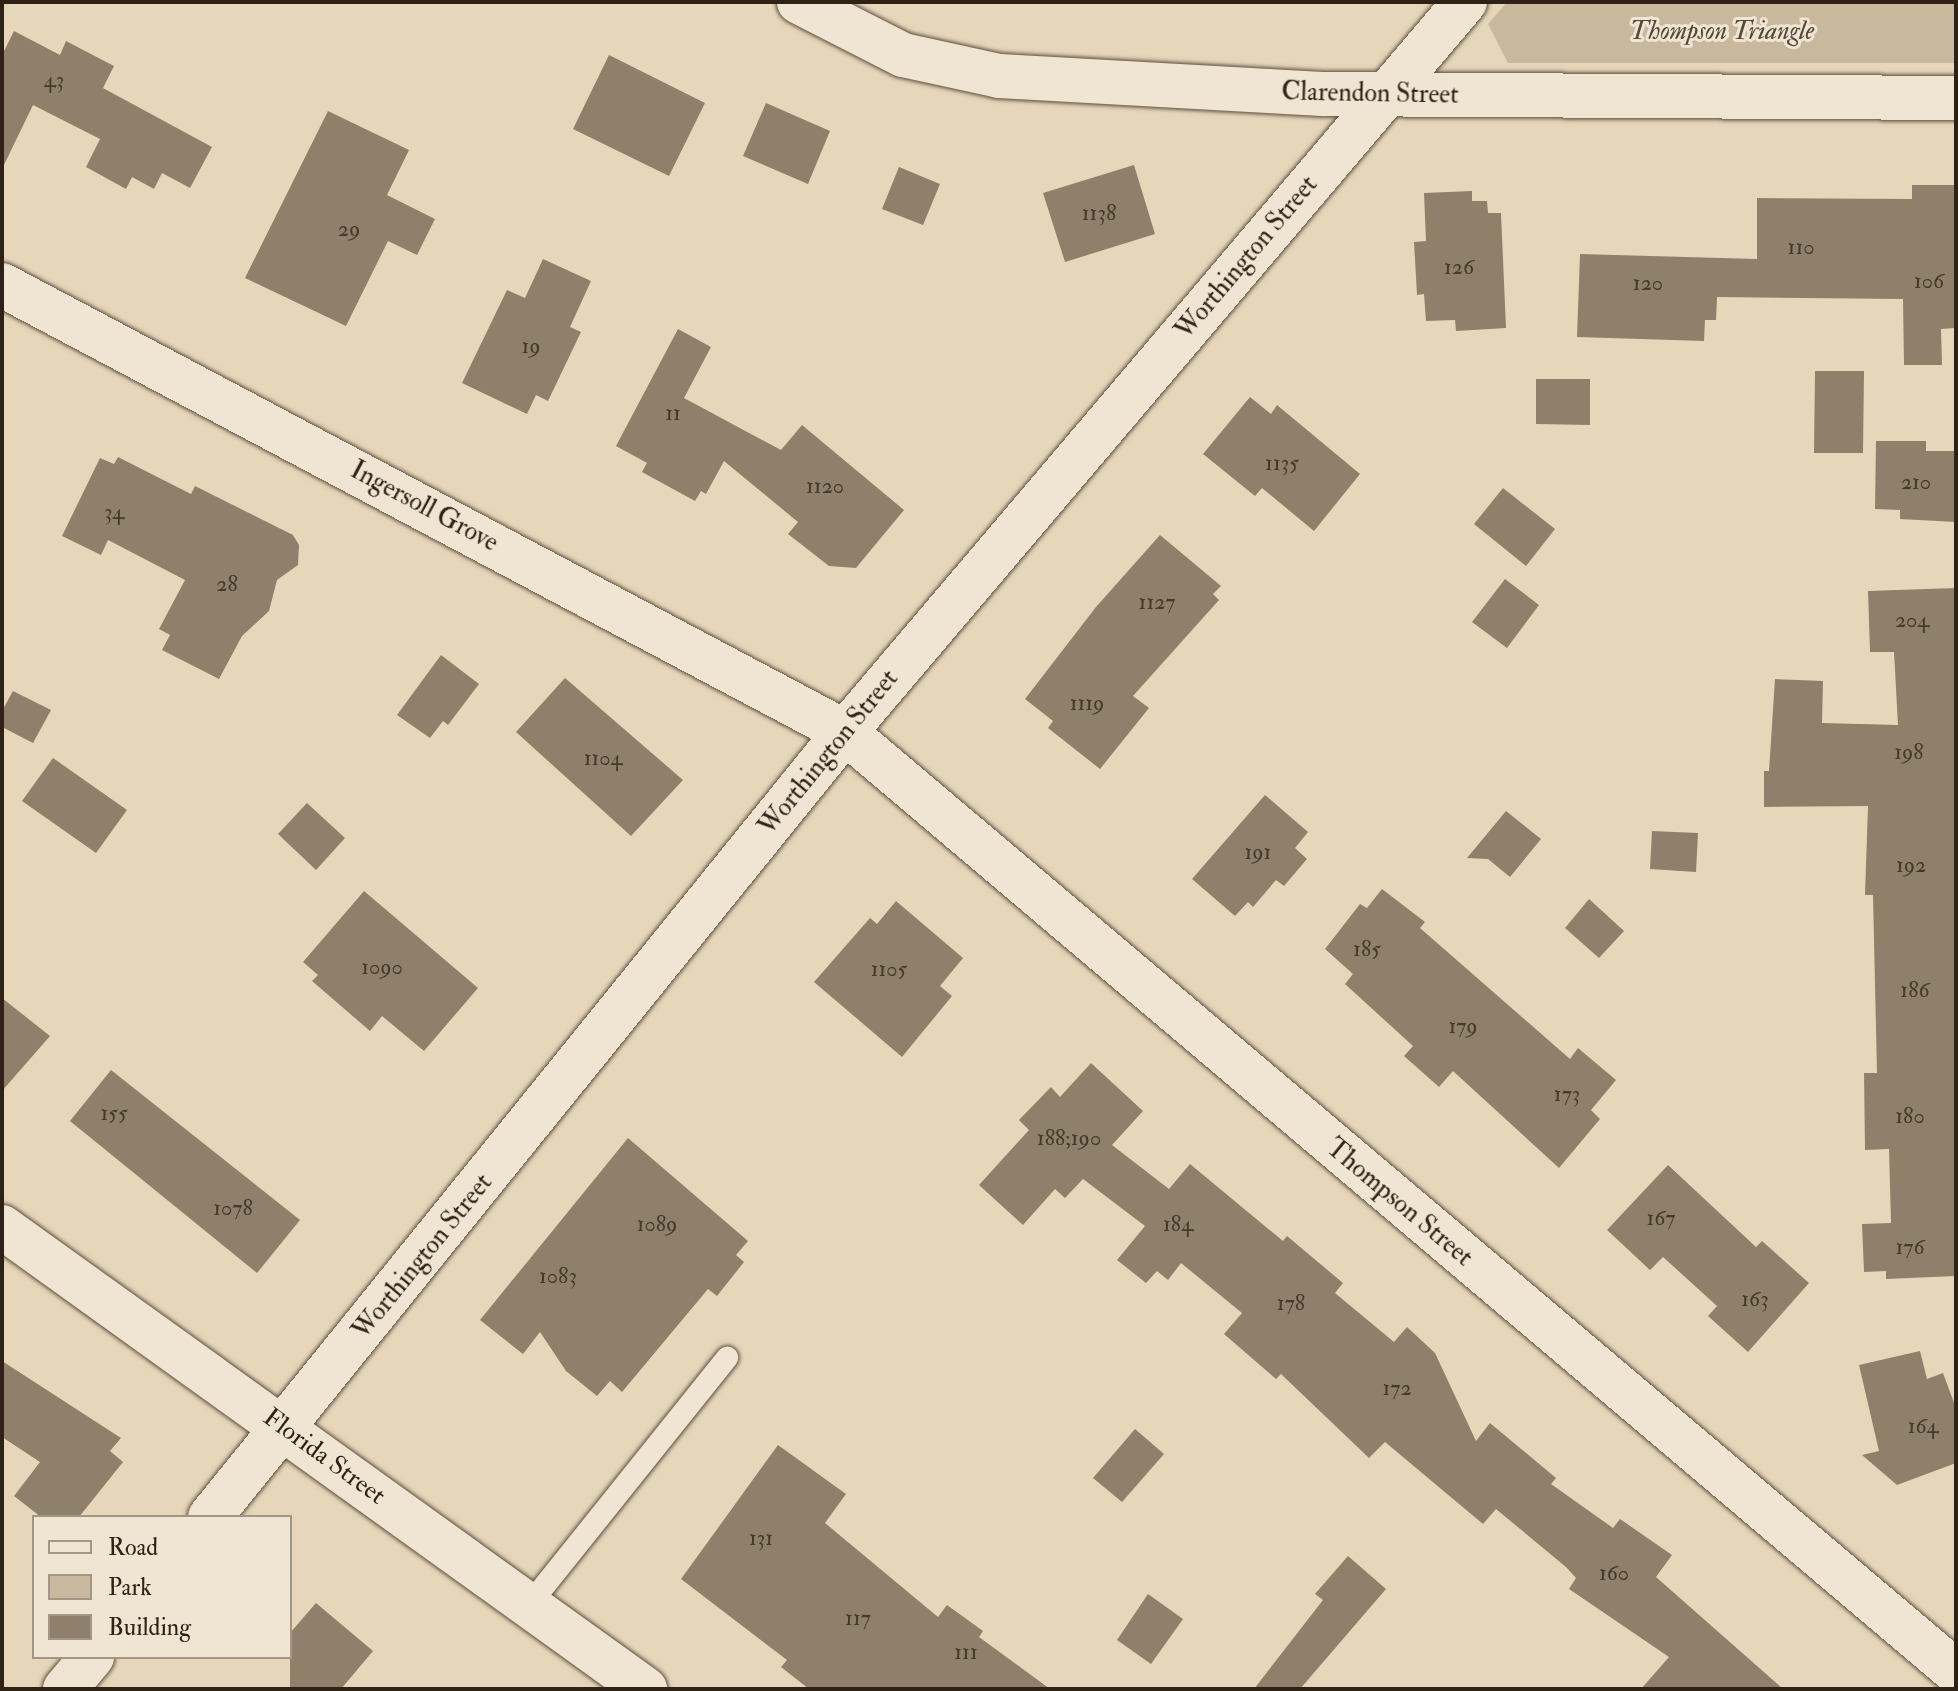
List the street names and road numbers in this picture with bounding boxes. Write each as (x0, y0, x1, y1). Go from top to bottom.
street label: Clarendon Street (1281, 77, 1459, 111)
street label: Worthington Street (1170, 170, 1324, 346)
street label: Ingersoll Grove (345, 455, 503, 559)
street label: Worthington Street (753, 664, 905, 842)
street label: Thompson Street (1319, 1133, 1479, 1273)
street label: Worthington Street (347, 1168, 499, 1346)
street label: Florida Street (257, 1402, 391, 1512)

